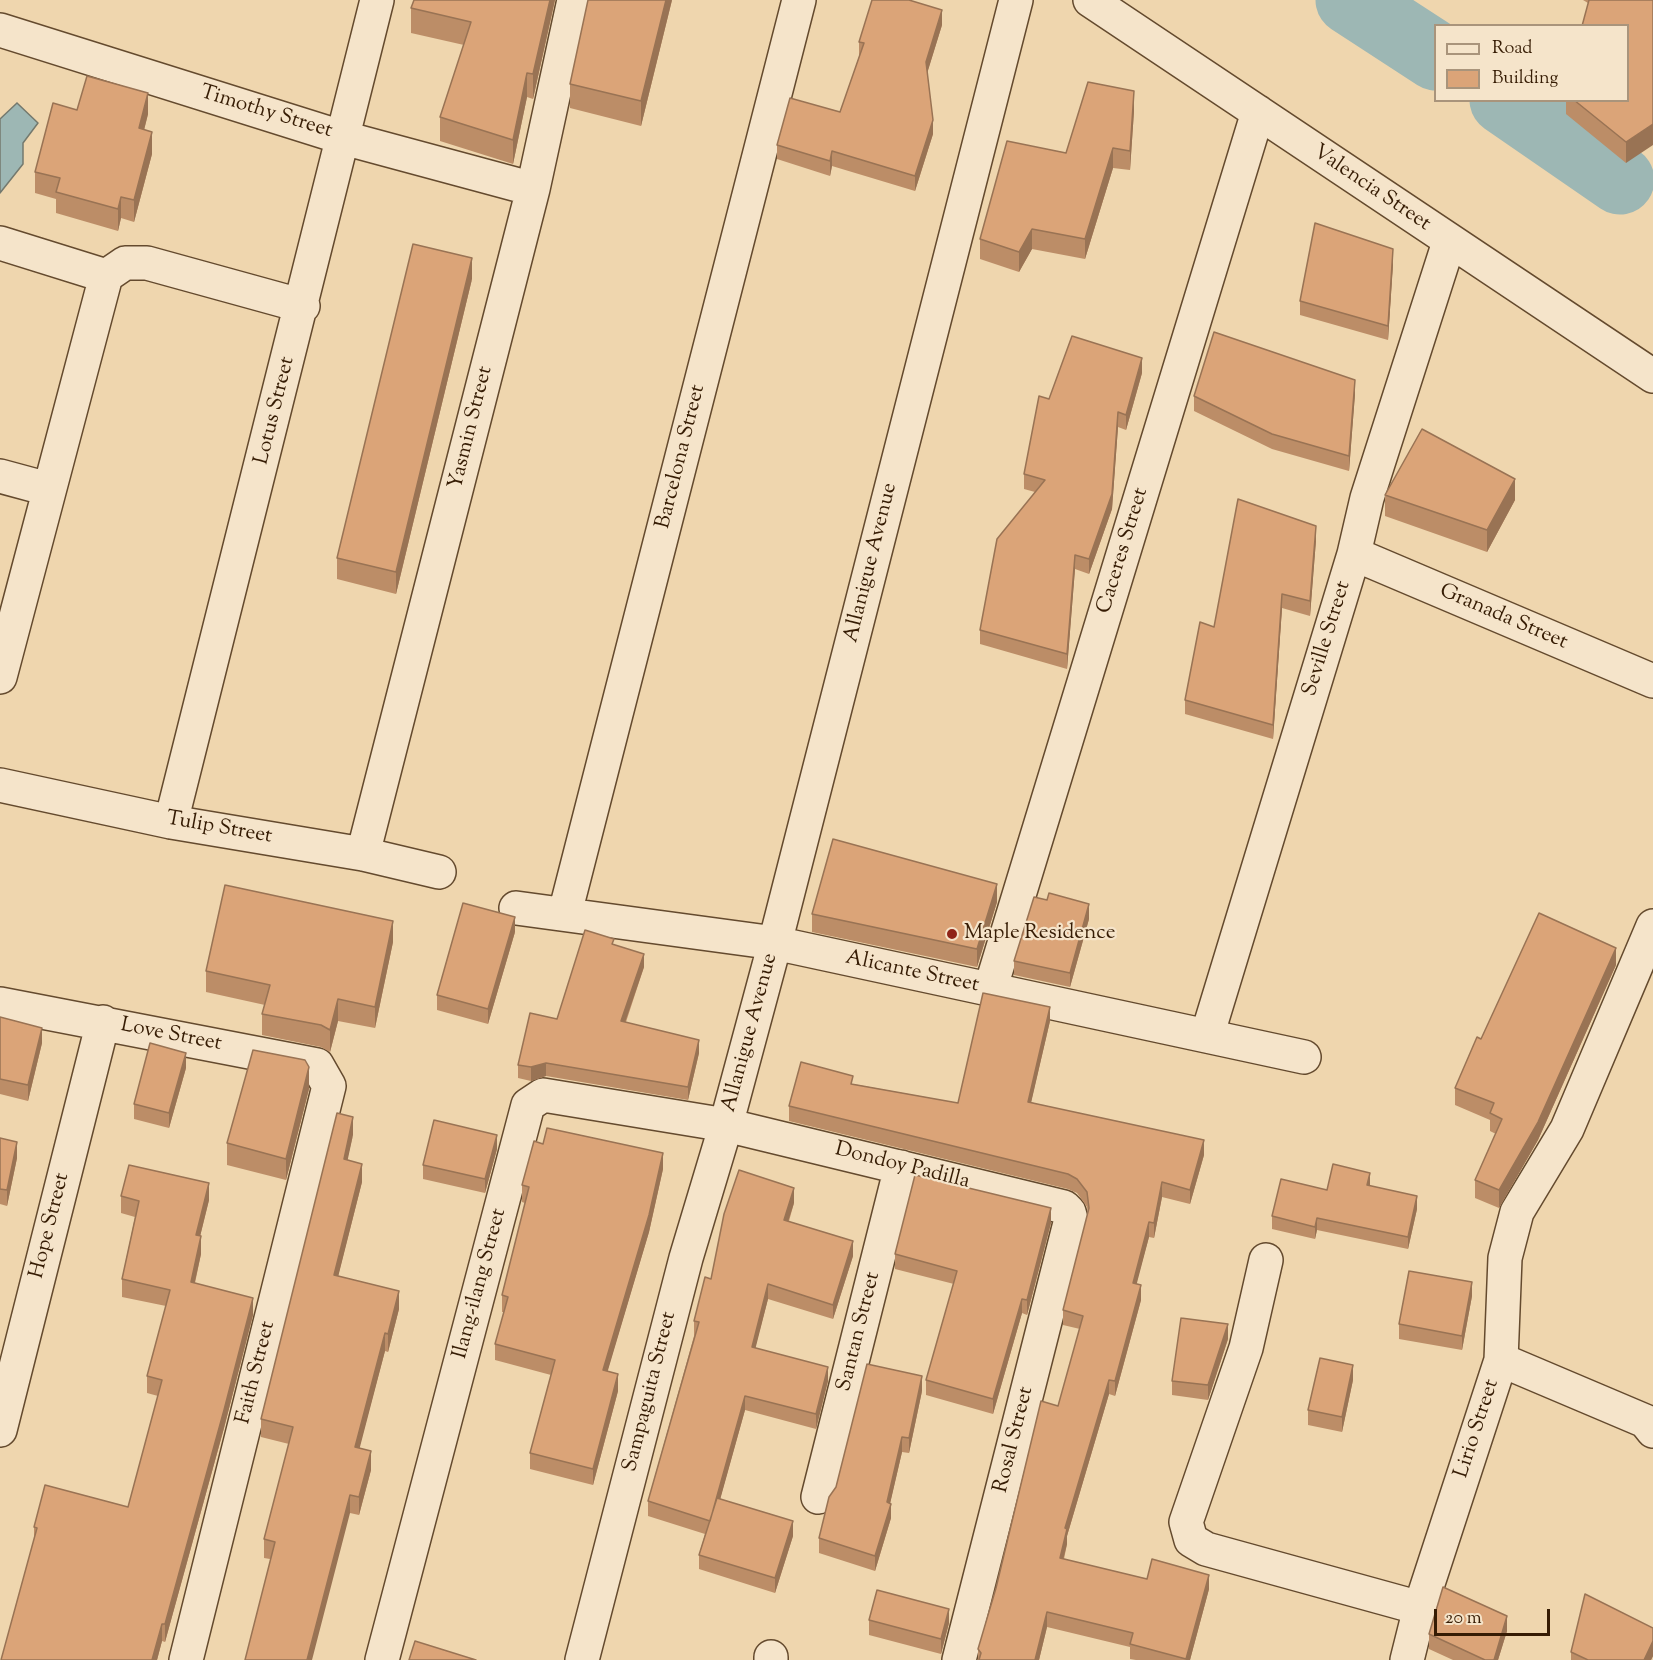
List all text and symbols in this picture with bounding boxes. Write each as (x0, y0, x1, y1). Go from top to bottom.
legend (1434, 24, 1629, 102)
text: Road (1492, 36, 1532, 62)
text: Building (1492, 66, 1558, 92)
street label: Timothy Street (197, 81, 335, 145)
street label: Valencia Street (1307, 140, 1435, 238)
street label: Lotus Street (250, 354, 302, 468)
street label: Yasmin Street (445, 364, 499, 492)
street label: Barcelona Street (652, 382, 712, 532)
street label: Allanigue Avenue (840, 481, 904, 645)
street label: Caceres Street (1093, 485, 1155, 617)
street label: Seville Street (1299, 578, 1357, 700)
street label: Granada Street (1435, 580, 1571, 656)
street label: Tulip Street (164, 807, 274, 851)
place label: Maple Residence (964, 921, 1116, 947)
marker: Maple Residence (945, 927, 959, 941)
street label: Alicante Street (843, 947, 981, 999)
street label: Allanigue Avenue (718, 951, 784, 1115)
street label: Love Street (118, 1014, 224, 1058)
street label: Dondoy Padilla (832, 1138, 972, 1196)
street label: Hope Street (26, 1171, 76, 1281)
street label: Ilang-ilang Street (449, 1206, 513, 1362)
street label: Santan Street (833, 1270, 887, 1394)
street label: Sampaguita Street (619, 1309, 683, 1475)
street label: Faith Street (232, 1319, 282, 1427)
street label: Lirio Street (1450, 1376, 1506, 1482)
street label: Rosal Street (990, 1384, 1040, 1496)
scale bar (1437, 1597, 1552, 1635)
text: 20 m (1445, 1606, 1482, 1632)

